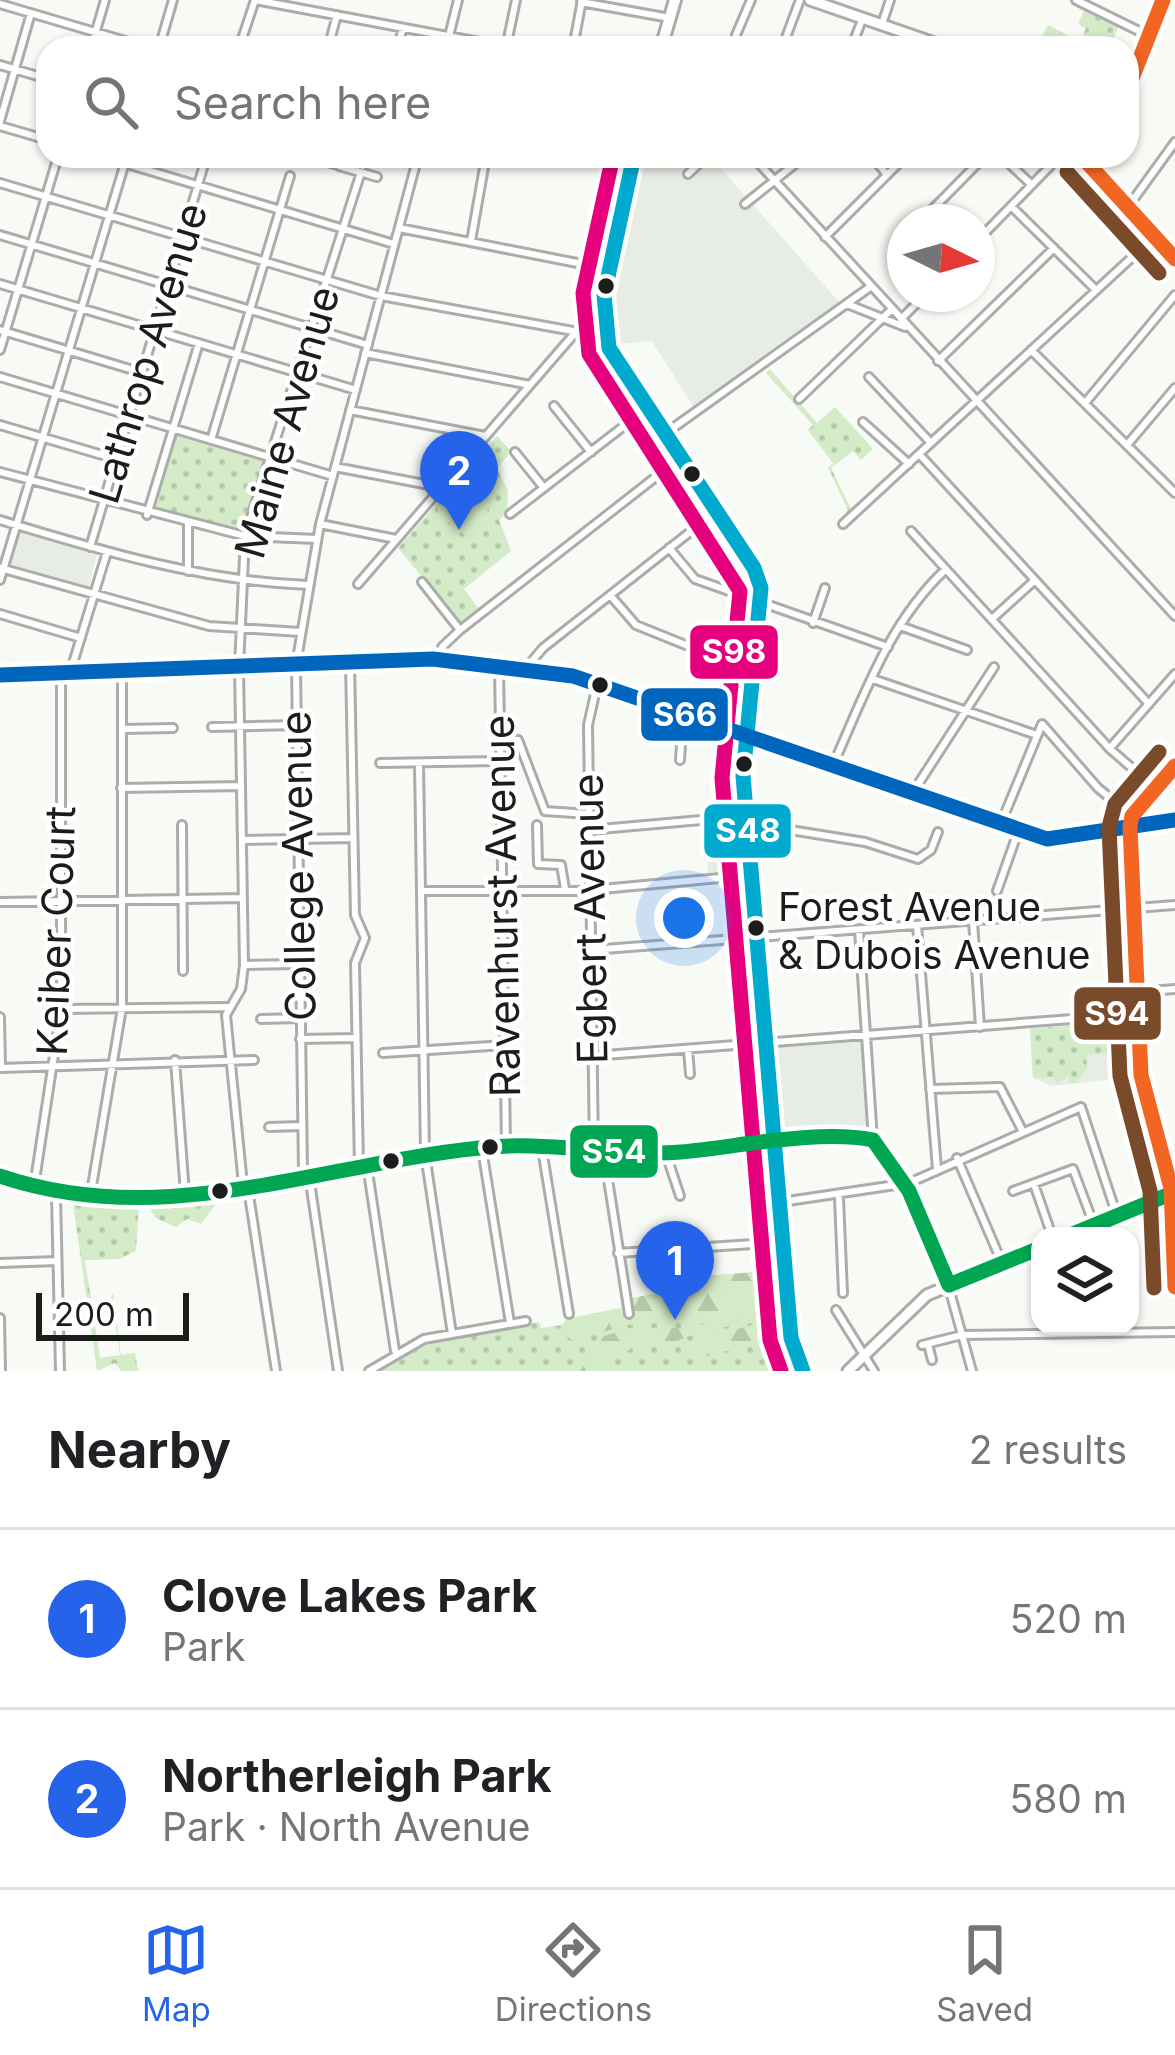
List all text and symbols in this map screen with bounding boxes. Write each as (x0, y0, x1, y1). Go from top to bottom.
search box (36, 36, 1139, 168)
icon: search (78, 69, 144, 135)
text: Search here (174, 75, 431, 130)
street label: Lathrop Avenue (78, 197, 217, 509)
north arrow (887, 204, 995, 312)
unlabelled marker (595, 275, 617, 297)
street label: Maine Avenue (223, 280, 350, 564)
pin: 2 (420, 431, 498, 530)
unlabelled marker (681, 463, 703, 485)
line badge: S98 (688, 623, 780, 681)
text: S98 (702, 631, 766, 671)
unlabelled marker (589, 674, 611, 696)
line badge: S66 (639, 686, 730, 743)
text: S66 (653, 694, 717, 734)
street label: College Avenue (269, 710, 326, 1022)
street label: Ravenhurst Avenue (473, 714, 530, 1098)
unlabelled marker (733, 753, 755, 775)
street label: Egbert Avenue (561, 773, 618, 1065)
line badge: S48 (702, 802, 793, 860)
street label: Keiber Court (26, 805, 85, 1057)
text: S48 (715, 810, 781, 850)
place label: Forest Avenue & Dubois Avenue (778, 883, 1091, 978)
your location (654, 888, 714, 948)
marker: Forest Avenue & Dubois Avenue (745, 917, 767, 939)
line badge: S94 (1072, 985, 1163, 1042)
text: S94 (1084, 993, 1150, 1033)
line badge: S54 (568, 1123, 660, 1180)
text: S54 (581, 1131, 647, 1171)
unlabelled marker (479, 1136, 501, 1158)
unlabelled marker (380, 1150, 402, 1172)
unlabelled marker (209, 1180, 231, 1202)
pin: 1 (636, 1221, 714, 1320)
map controls (1031, 1227, 1139, 1335)
button: layers (1031, 1227, 1139, 1335)
scale bar (36, 1287, 189, 1340)
text: 200 m (54, 1294, 154, 1334)
text: Nearby (48, 1419, 231, 1480)
text: 2 results (969, 1426, 1127, 1473)
text: Clove Lakes Park (162, 1568, 537, 1623)
text: 1 (79, 1595, 95, 1642)
text: 520 m (1010, 1595, 1127, 1642)
text: Park (162, 1623, 246, 1670)
text: Northerleigh Park (162, 1748, 552, 1803)
text: 2 (75, 1775, 99, 1822)
text: 580 m (1009, 1775, 1127, 1822)
text: Park · North Avenue (162, 1803, 531, 1850)
tab: Map (142, 1917, 211, 2029)
tab: Directions (495, 1917, 652, 2029)
tab: Saved (936, 1917, 1033, 2029)

